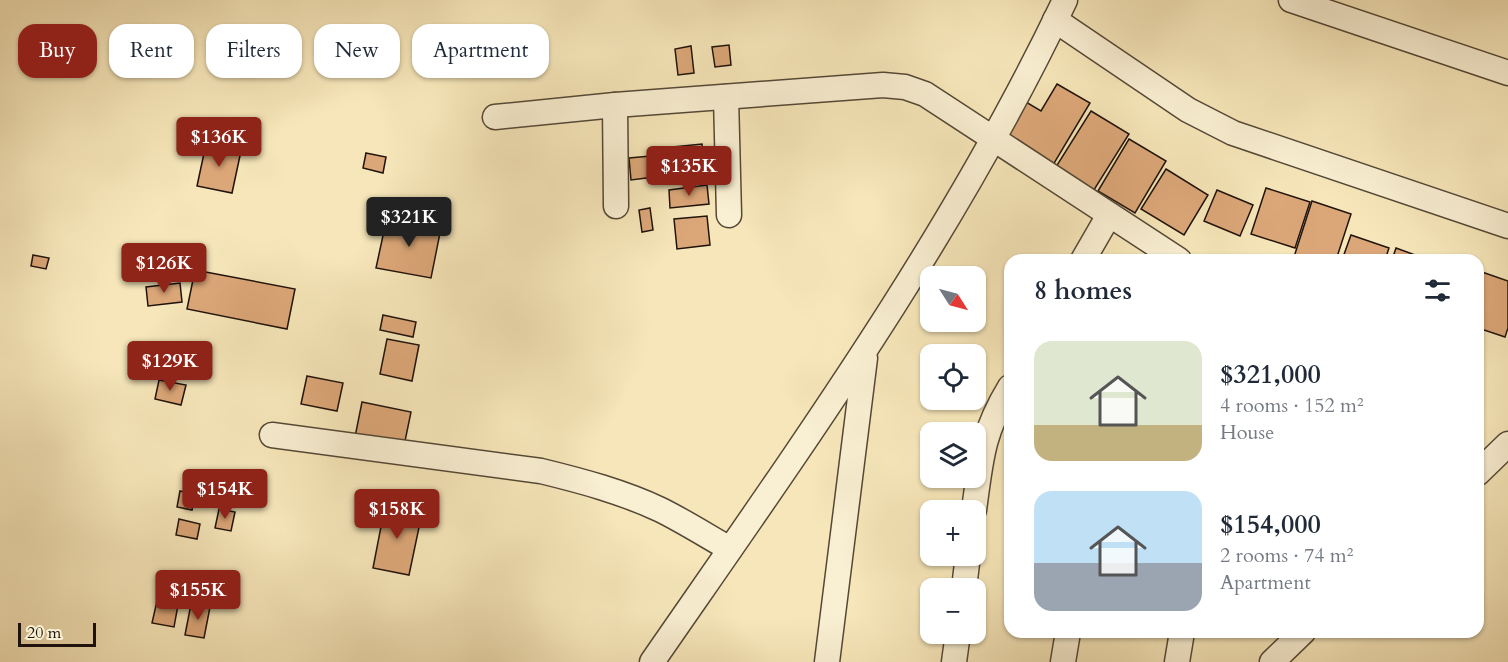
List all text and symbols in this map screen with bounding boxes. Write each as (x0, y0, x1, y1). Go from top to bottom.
chip: Buy (18, 24, 97, 78)
chip: Rent (109, 24, 194, 78)
chip: Filters (206, 24, 302, 78)
chip: New (314, 24, 400, 78)
chip: Apartment (412, 24, 549, 78)
pin: $136K (177, 117, 261, 168)
text: $136K (190, 123, 248, 150)
pin: $135K (647, 146, 731, 197)
text: $135K (660, 152, 718, 179)
pin: $321K (367, 197, 451, 248)
text: $321K (380, 203, 438, 230)
pin: $126K (122, 243, 206, 294)
text: $126K (135, 249, 193, 276)
north arrow (920, 266, 986, 332)
map controls (920, 266, 986, 644)
text: 8 homes (1034, 273, 1132, 308)
icon: filters (1421, 274, 1454, 307)
pin: $129K (128, 341, 212, 392)
button: locate (920, 344, 986, 410)
text: $129K (141, 347, 199, 374)
text: $321,000 (1220, 357, 1321, 392)
icon: home (1082, 365, 1154, 437)
text: 4 rooms · 152 m² (1220, 392, 1364, 419)
text: House (1220, 419, 1274, 446)
button: layers (920, 422, 986, 488)
pin: $154K (183, 469, 267, 520)
text: $154K (196, 475, 254, 502)
pin: $158K (355, 489, 439, 540)
text: $158K (368, 495, 426, 522)
button: + (920, 500, 986, 566)
text: $154,000 (1220, 507, 1321, 542)
icon: home (1082, 515, 1154, 587)
text: 2 rooms · 74 m² (1220, 542, 1353, 569)
text: Apartment (1220, 569, 1311, 596)
pin: $155K (156, 570, 240, 621)
text: $155K (169, 576, 227, 603)
button: − (920, 578, 986, 644)
scale bar (18, 620, 96, 648)
text: 20 m (27, 622, 61, 644)

